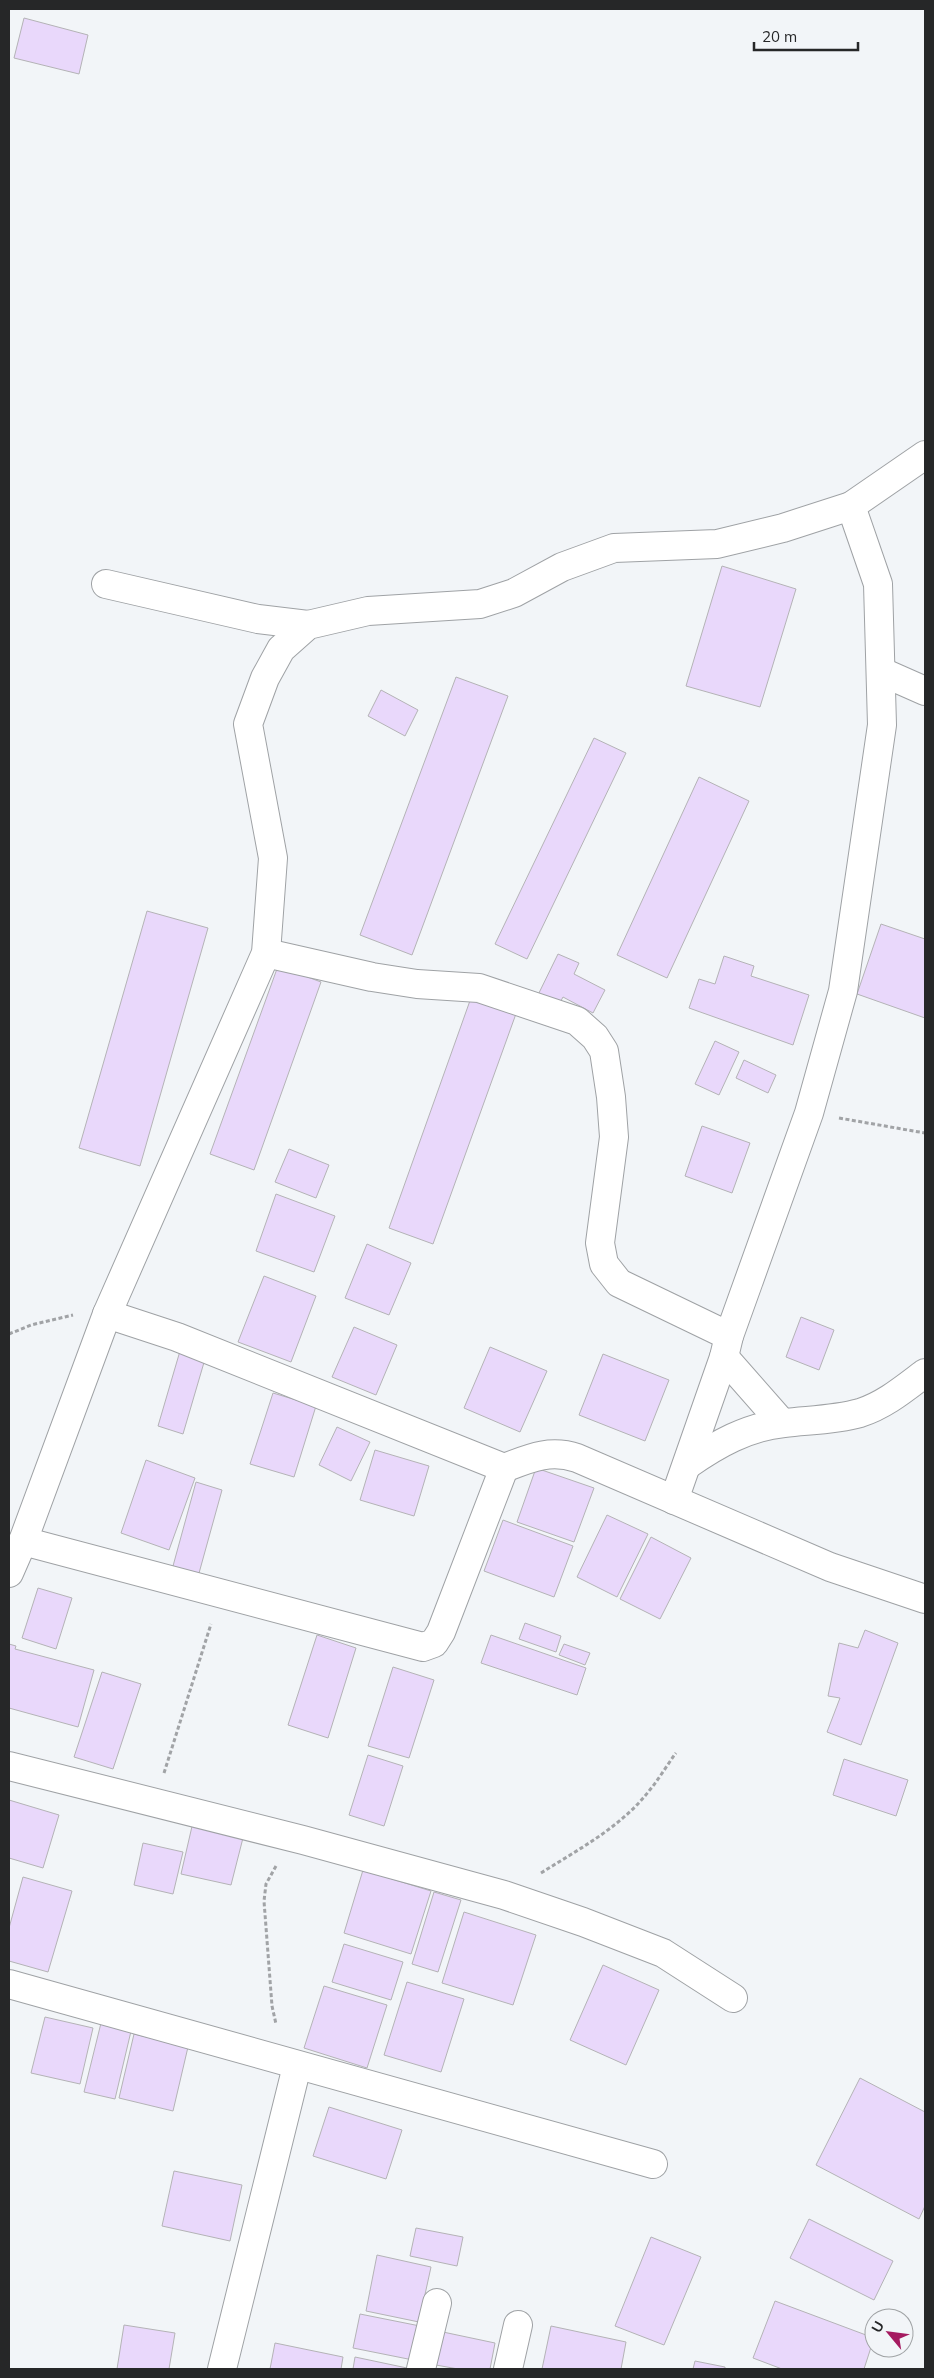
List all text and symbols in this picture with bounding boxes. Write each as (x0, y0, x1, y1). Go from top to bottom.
scale bar (754, 20, 858, 52)
text: 20 m (762, 27, 797, 46)
north arrow (864, 2308, 914, 2358)
text: U (867, 2318, 888, 2336)

